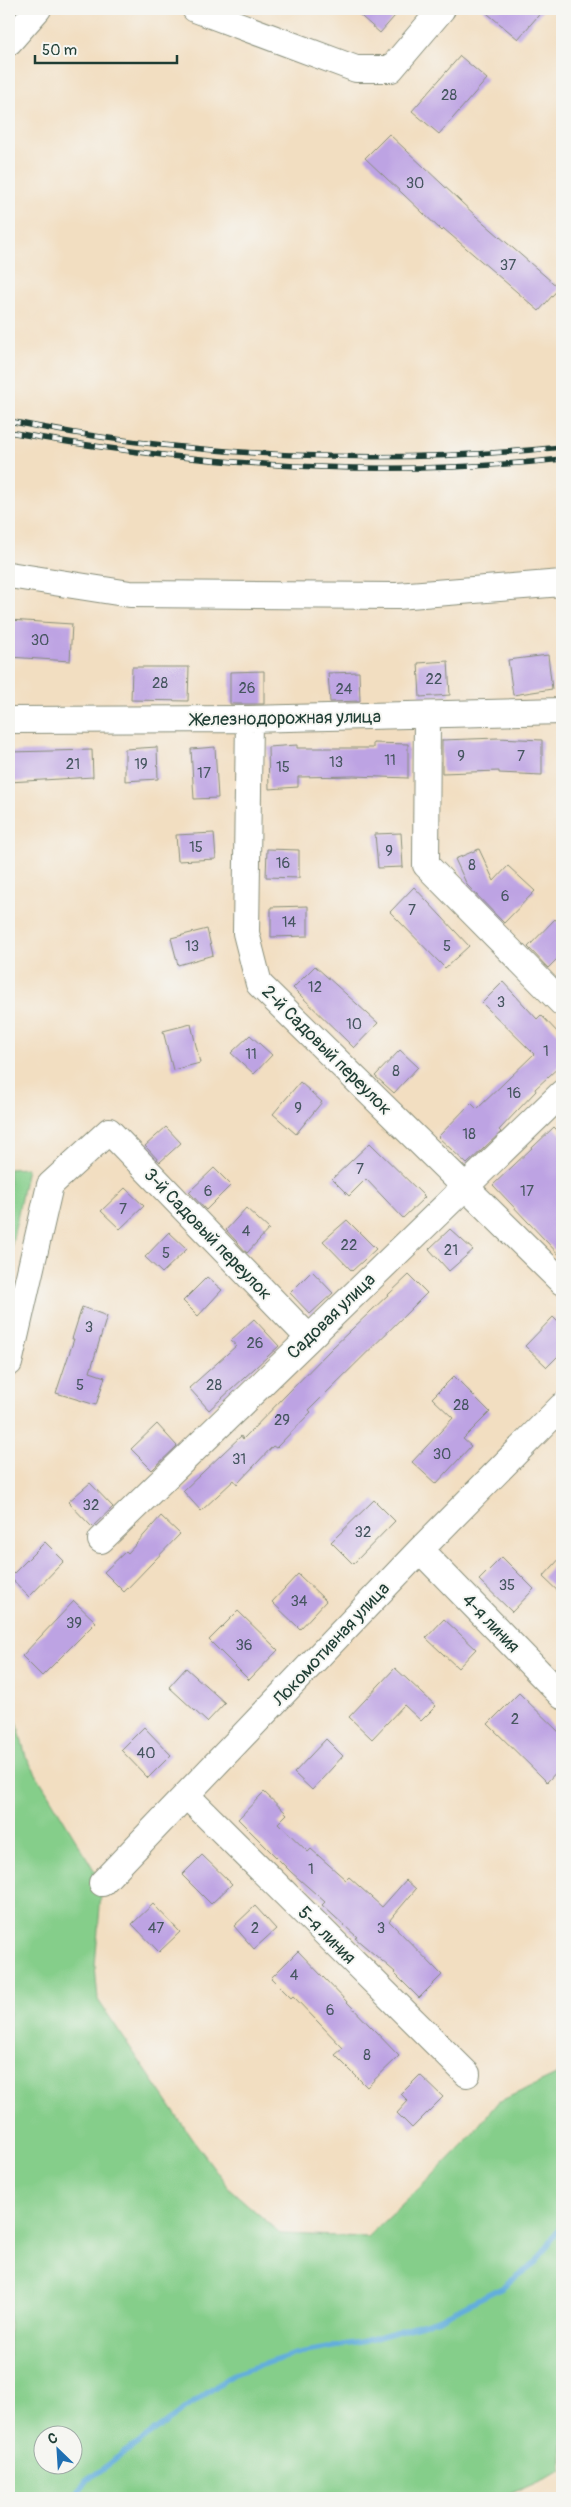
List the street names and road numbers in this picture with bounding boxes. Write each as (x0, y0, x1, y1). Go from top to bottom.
street label: Железнодорожная улица (188, 705, 381, 732)
street label: 2-й Садовый переулок (257, 980, 397, 1120)
street label: 3-й Садовый переулок (139, 1164, 277, 1305)
street label: Садовая улица (282, 1268, 380, 1364)
street label: Локомотивная улица (267, 1577, 395, 1712)
street label: 4-я линия (457, 1589, 524, 1658)
street label: 5-я линия (293, 1902, 360, 1969)

